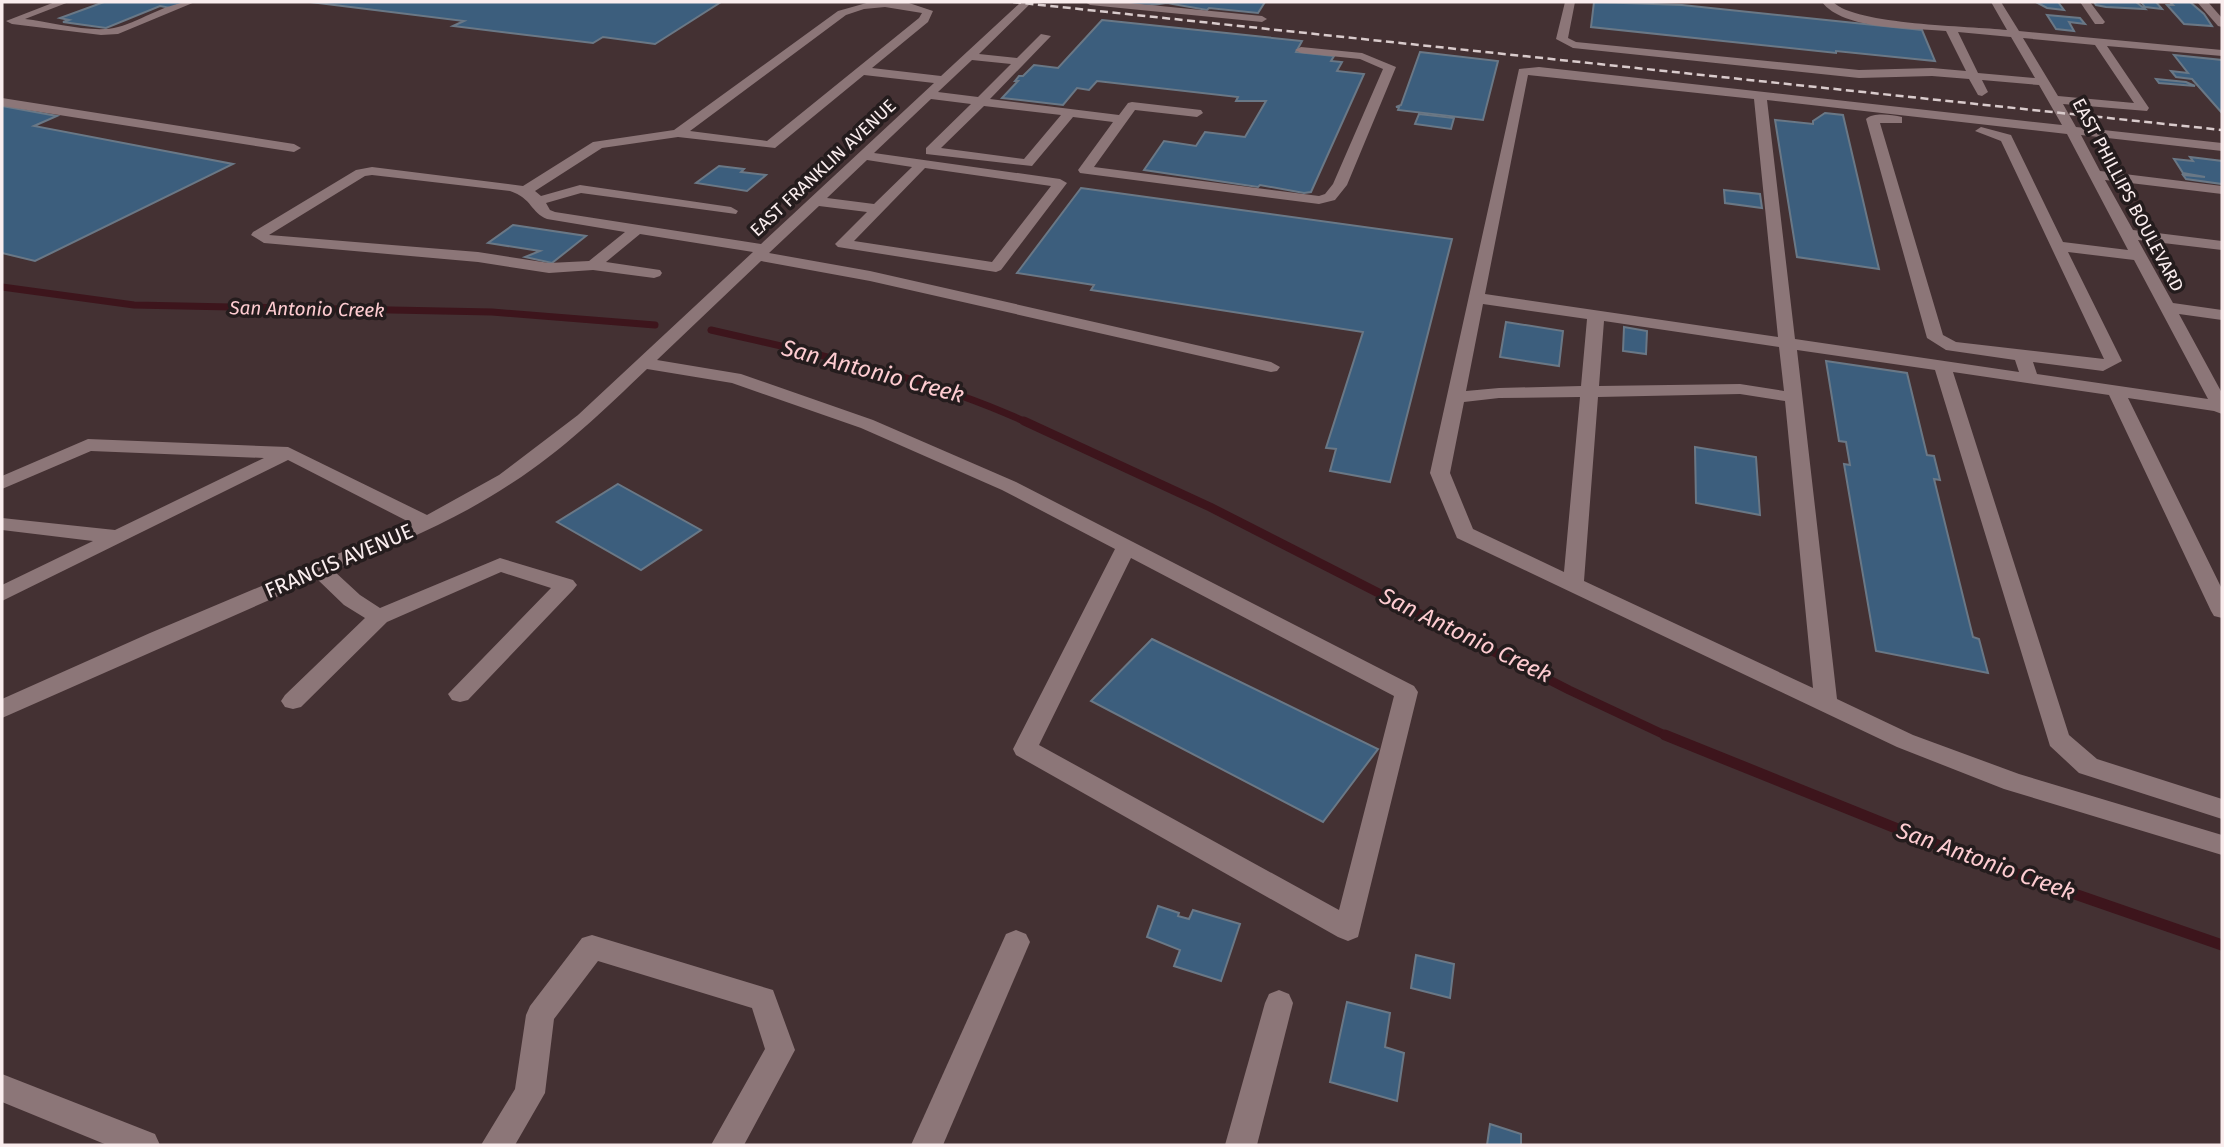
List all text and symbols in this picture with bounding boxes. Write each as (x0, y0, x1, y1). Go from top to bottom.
street label: EAST FRANKLIN AVENUE (746, 95, 900, 241)
street label: EAST PHILLIPS BOULEVARD (2068, 95, 2188, 295)
water label: San Antonio Creek (228, 296, 385, 322)
water label: San Antonio Creek (778, 333, 967, 409)
street label: FRANCIS AVENUE (261, 518, 417, 604)
water label: San Antonio Creek (1375, 581, 1557, 689)
water label: San Antonio Creek (1892, 815, 2079, 906)

